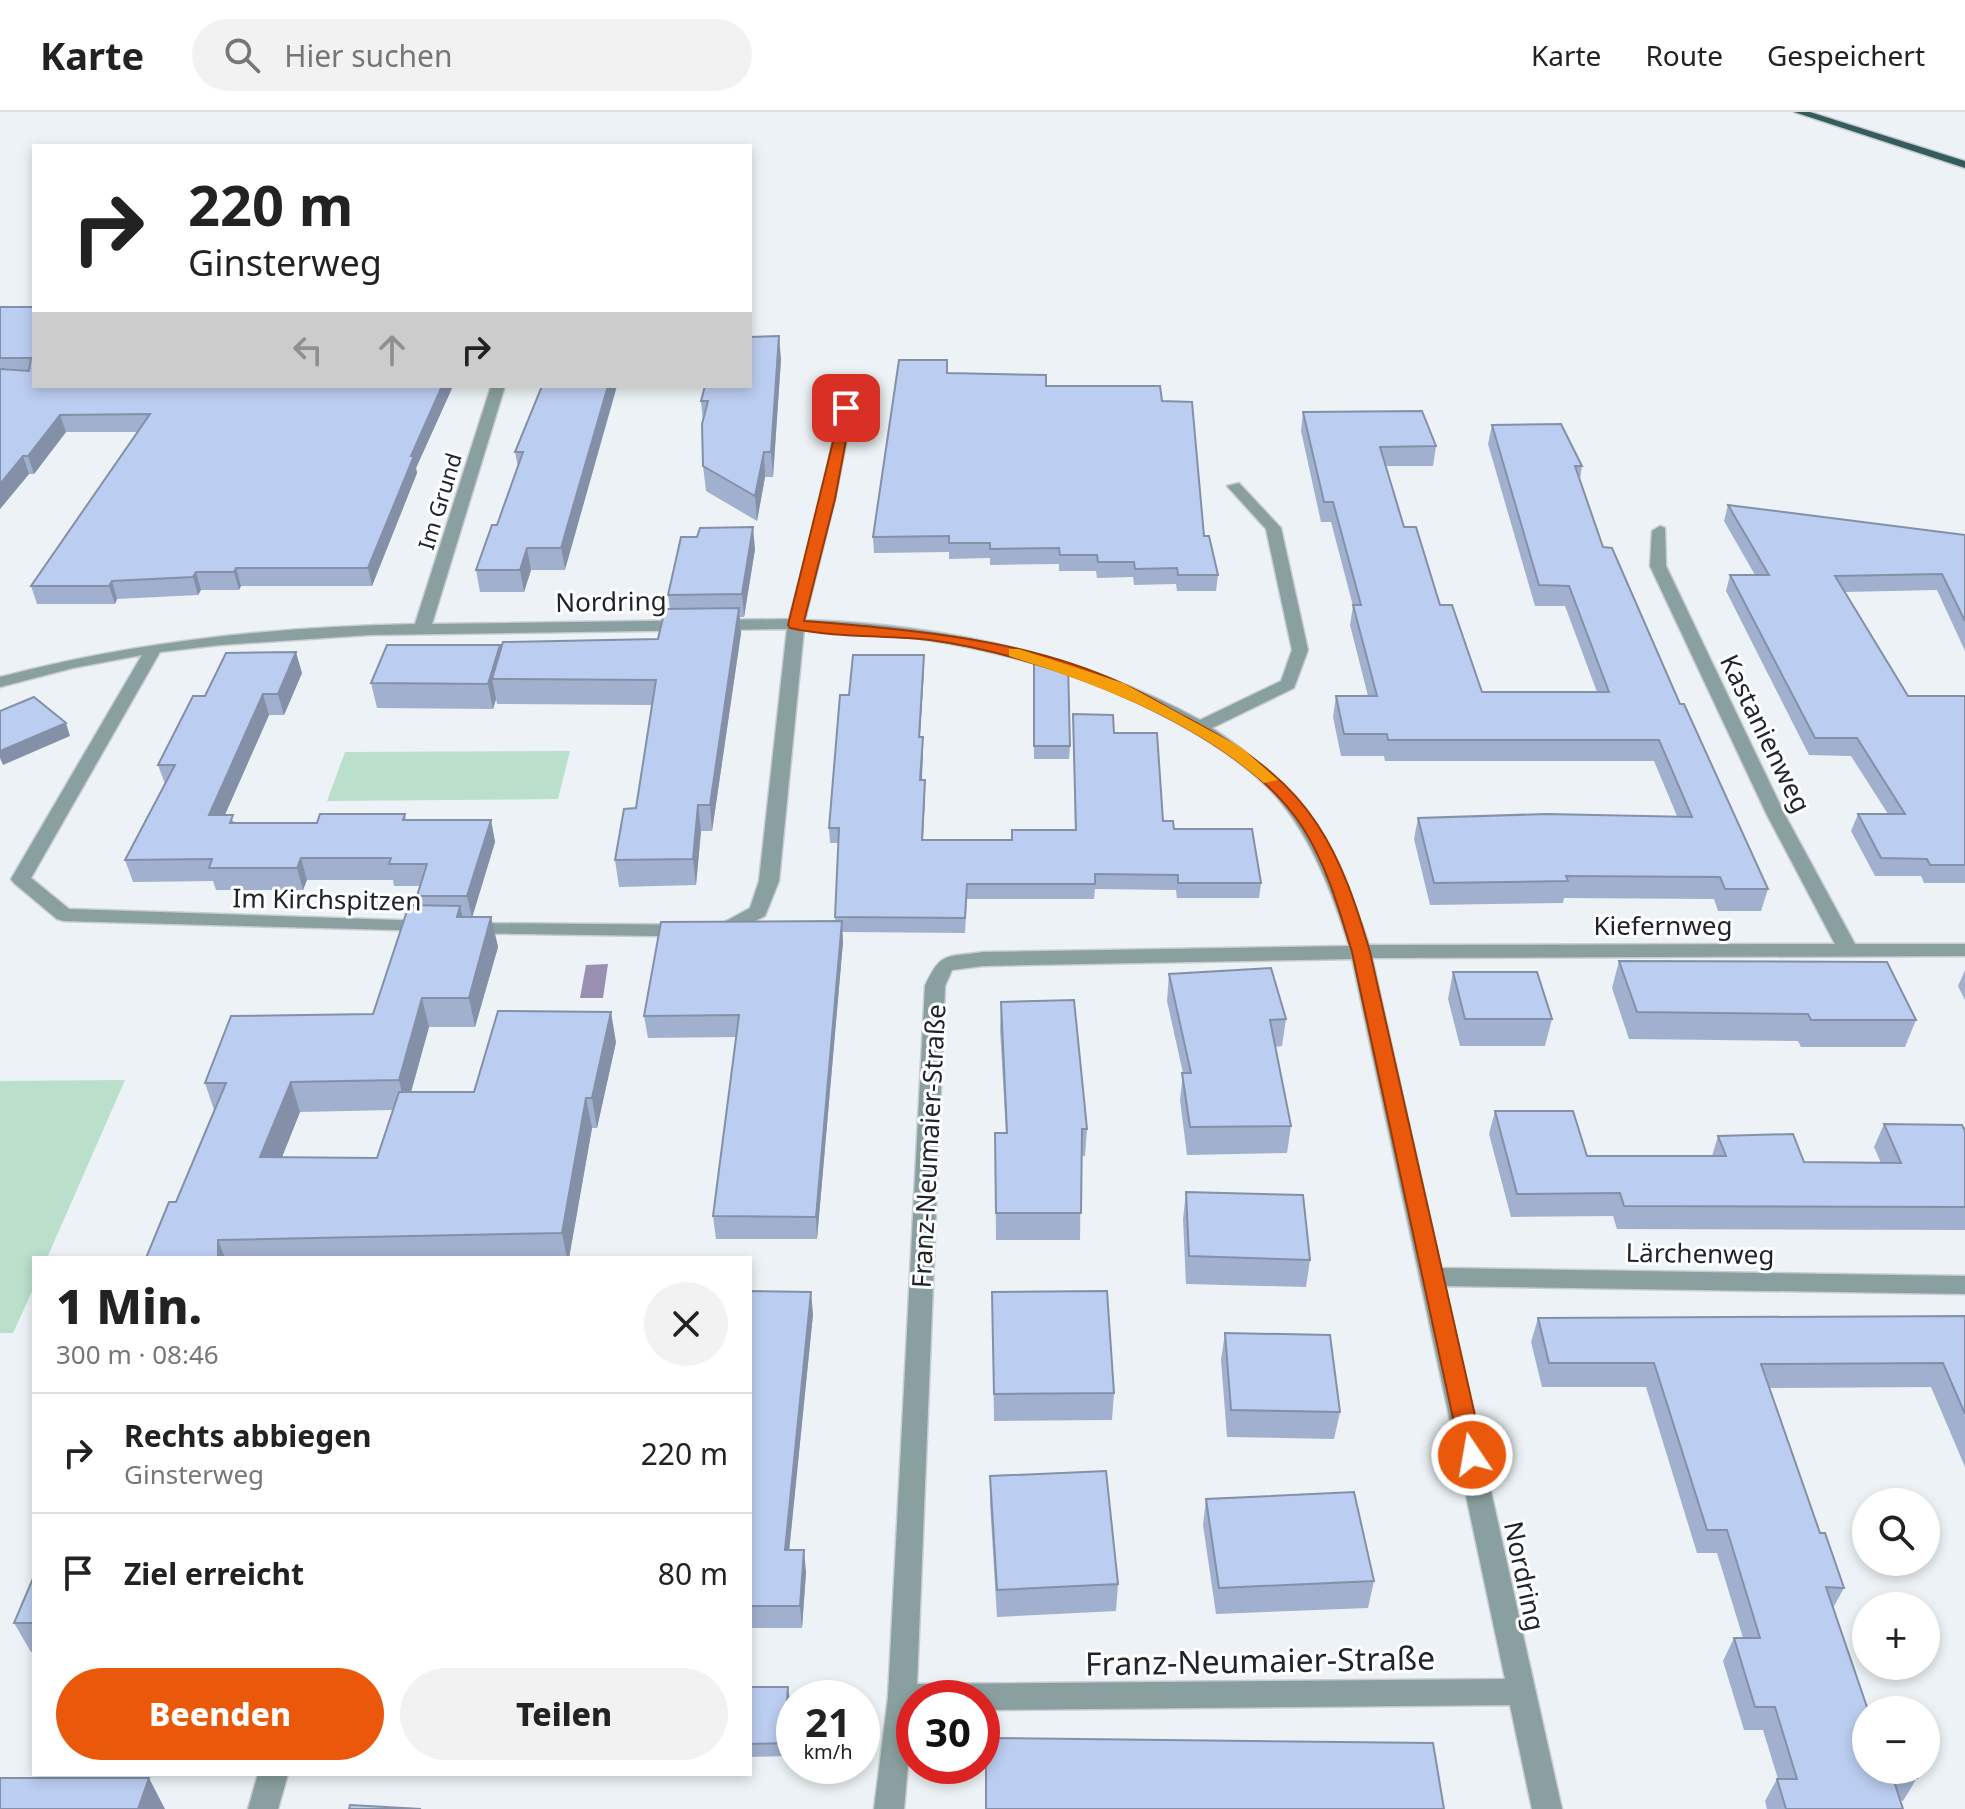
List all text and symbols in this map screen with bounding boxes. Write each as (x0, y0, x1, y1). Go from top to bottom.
search box (192, 19, 752, 91)
text: Karte (40, 29, 144, 81)
icon: search (220, 33, 264, 77)
text: Hier suchen (284, 35, 453, 76)
text: Karte (1531, 36, 1601, 74)
text: Route (1645, 36, 1723, 74)
text: Gespeichert (1767, 36, 1925, 74)
text: 220 m (188, 166, 353, 242)
icon: right (56, 176, 160, 280)
text: Ginsterweg (188, 238, 382, 287)
icon: left (286, 328, 330, 372)
icon: ahead (370, 328, 414, 372)
icon: right (454, 328, 498, 372)
pin (812, 374, 880, 442)
icon: arrive (824, 386, 868, 430)
street label: Im Grund (410, 449, 468, 553)
street label: Nordring (555, 582, 667, 620)
street label: Kastanienweg (1712, 648, 1820, 818)
street label: Im Kirchspitzen (232, 879, 422, 919)
street label: Kiefernweg (1594, 907, 1732, 943)
street label: Franz-Neumaier-Straße (903, 1003, 953, 1289)
street label: Lärchenweg (1625, 1234, 1775, 1272)
text: 1 Min. (56, 1273, 202, 1338)
button: close (644, 1282, 728, 1366)
text: 300 m · 08:46 (56, 1336, 219, 1372)
position arrow (1430, 1413, 1514, 1497)
text: Rechts abbiegen (124, 1415, 372, 1456)
icon: right (56, 1431, 100, 1475)
text: 220 m (641, 1433, 728, 1474)
text: Ginsterweg (124, 1456, 264, 1492)
map controls (1852, 1488, 1940, 1784)
button: search (1852, 1488, 1940, 1576)
street label: Nordring (1496, 1518, 1554, 1634)
icon: arrive (56, 1551, 100, 1595)
text: Ziel erreicht (124, 1553, 304, 1594)
text: 80 m (658, 1553, 728, 1594)
button: + (1852, 1592, 1940, 1680)
street label: Franz-Neumaier-Straße (1085, 1635, 1435, 1685)
button: Beenden (56, 1668, 384, 1760)
button: Teilen (400, 1668, 728, 1760)
speed limit sign: 30 (896, 1680, 1000, 1784)
text: 21 (805, 1694, 851, 1749)
button: − (1852, 1696, 1940, 1784)
text: km/h (803, 1738, 853, 1765)

